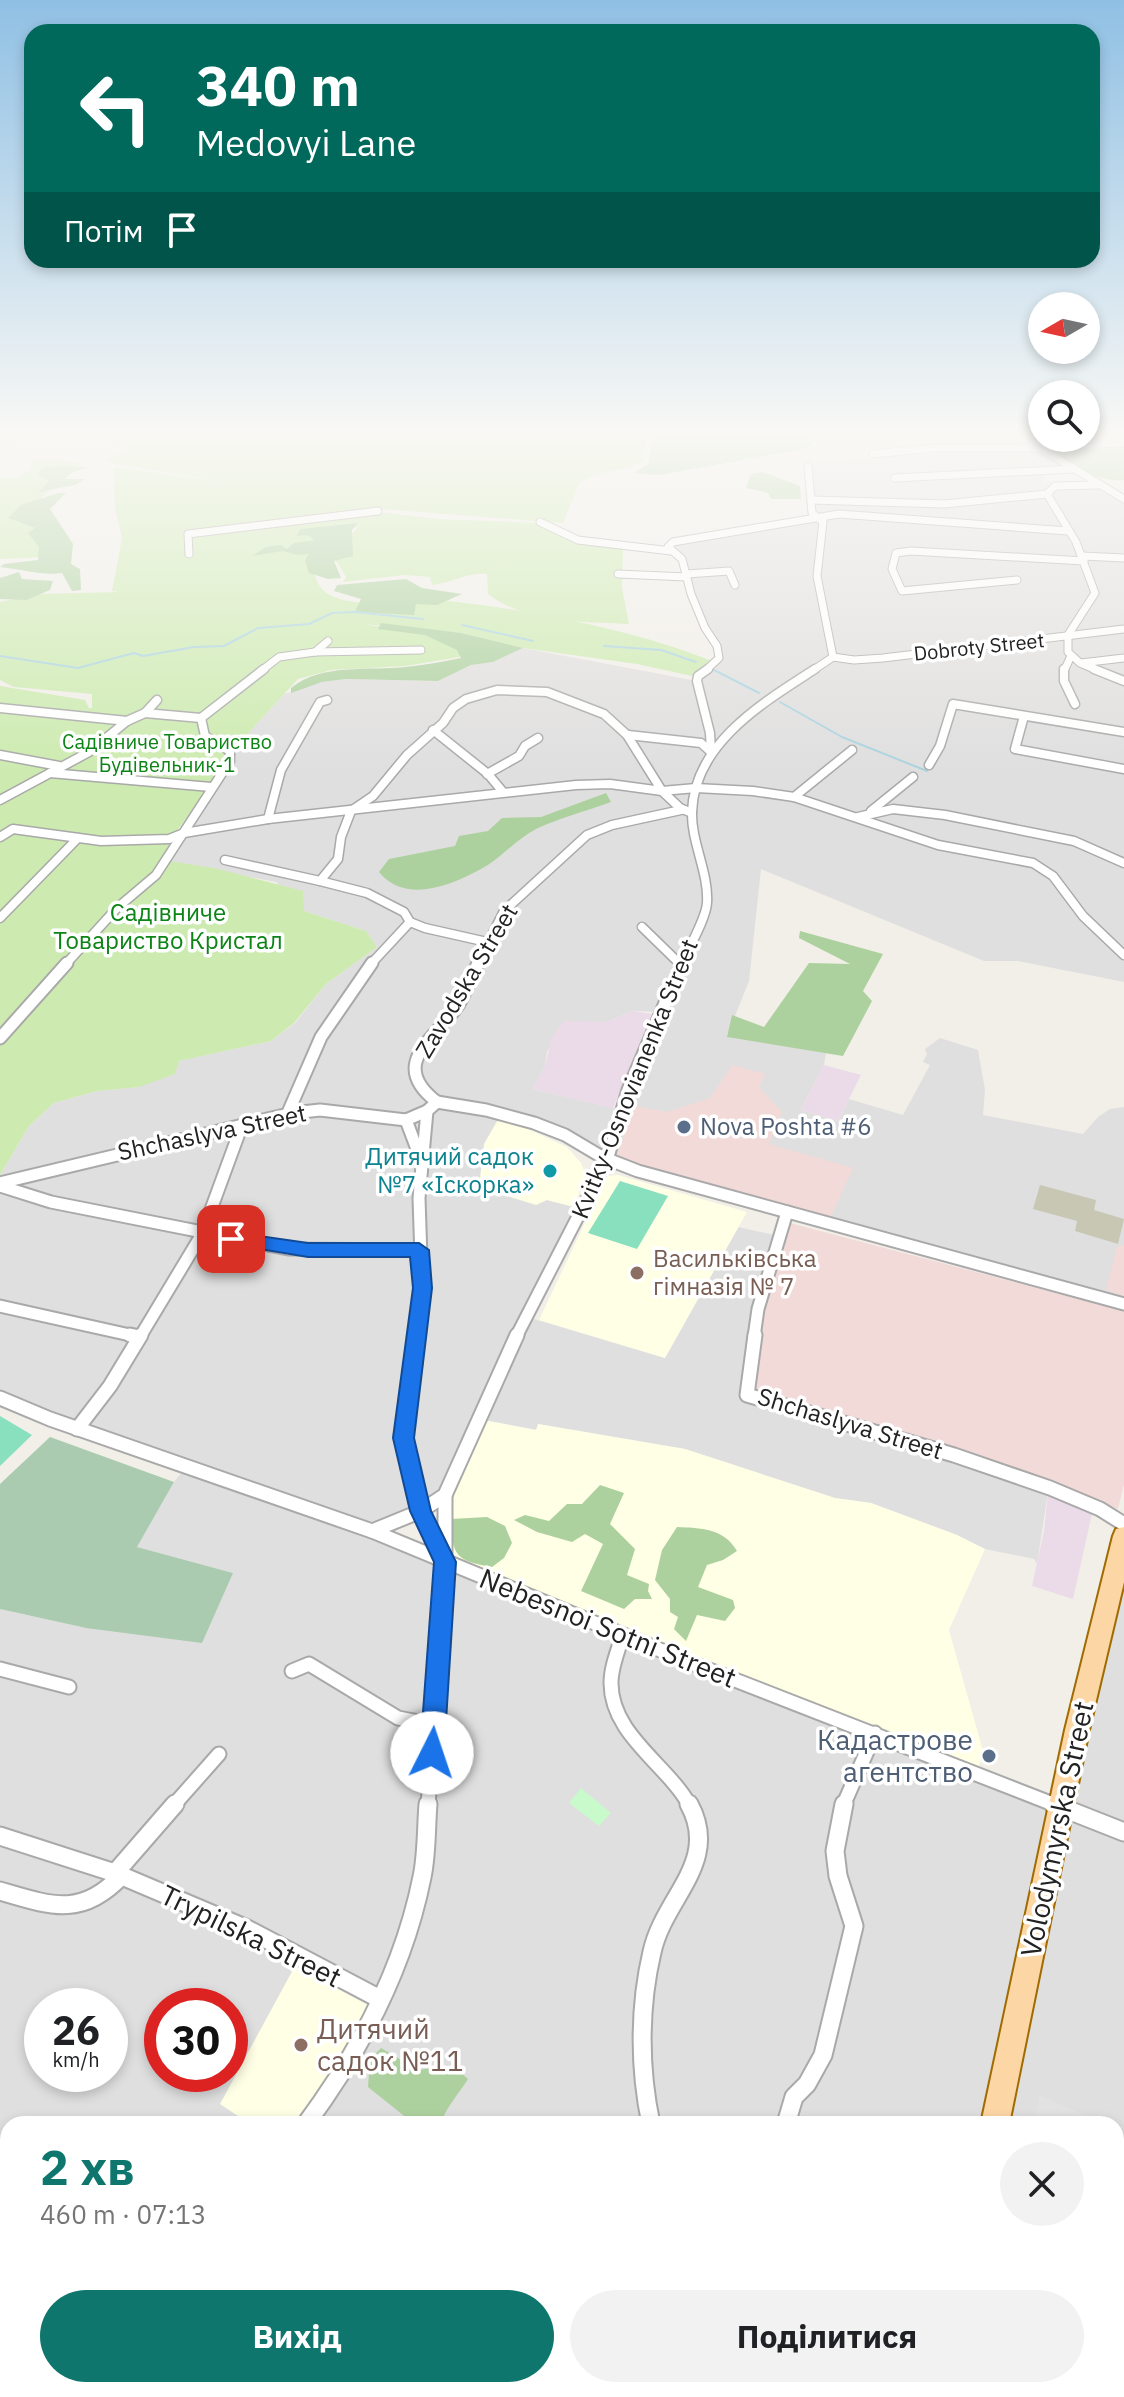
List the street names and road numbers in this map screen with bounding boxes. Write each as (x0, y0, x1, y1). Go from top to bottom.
street label: Dobroty Street (912, 626, 1046, 667)
street label: Zavodska Street (408, 898, 525, 1063)
street label: Kvitky-Osnovianenka Street (563, 934, 705, 1223)
street label: Shchaslyva Street (115, 1096, 309, 1168)
street label: Shchaslyva Street (754, 1380, 947, 1466)
street label: Nebesnoi Sotni Street (474, 1559, 742, 1696)
street label: Volodymyrska Street (1011, 1698, 1102, 1960)
street label: Trypilska Street (155, 1876, 348, 1995)

